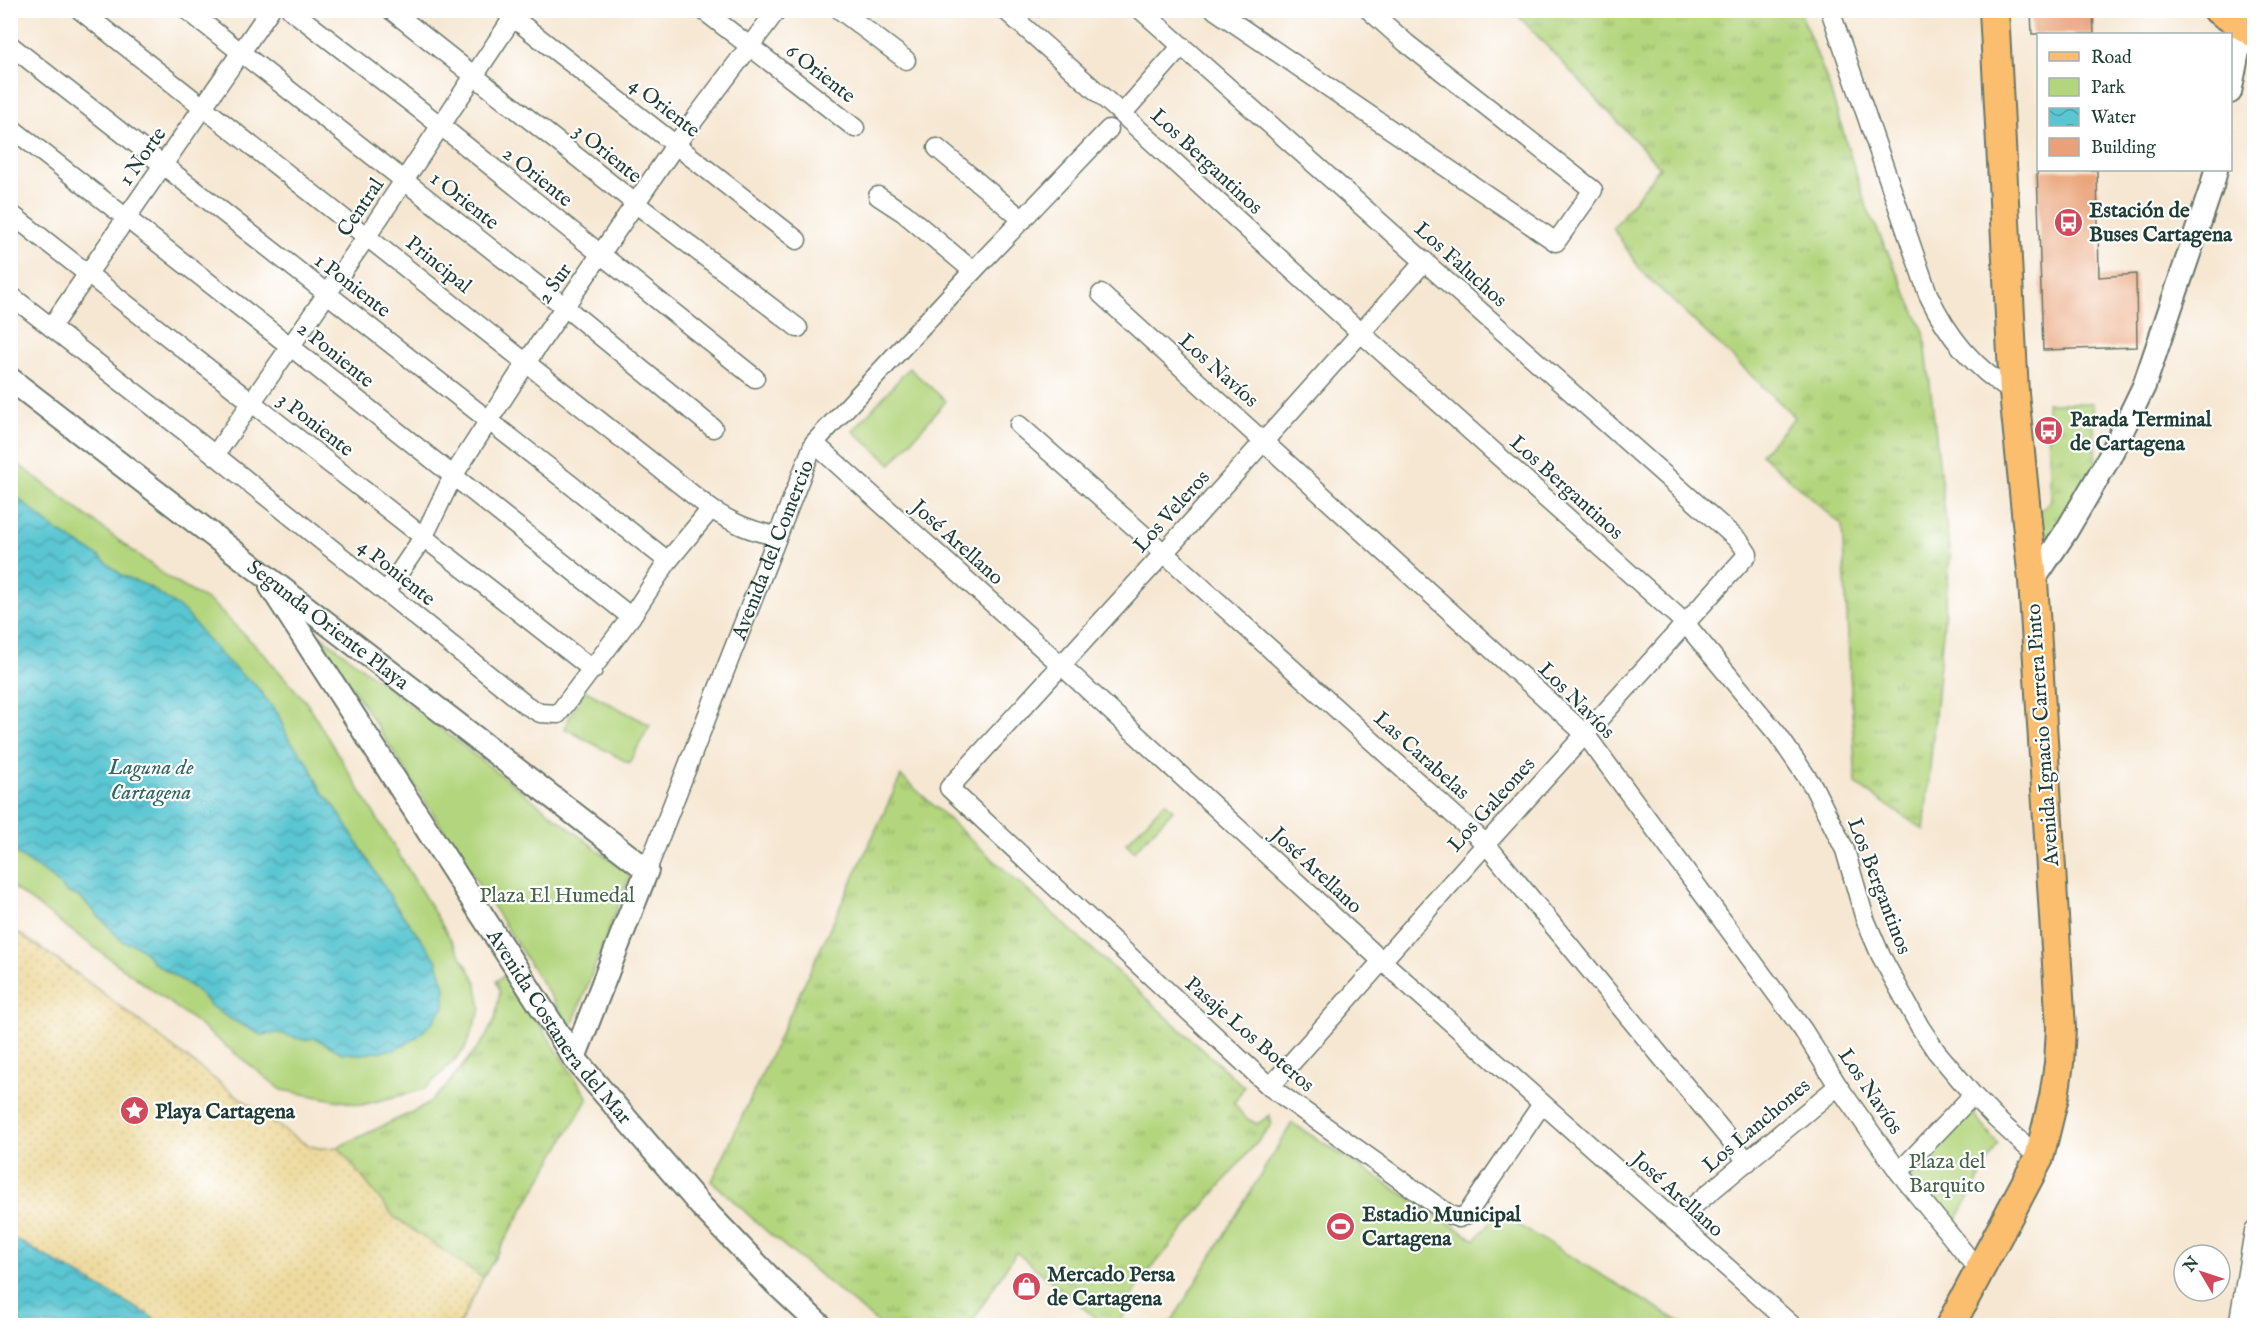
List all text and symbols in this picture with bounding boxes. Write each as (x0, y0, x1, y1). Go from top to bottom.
legend (2037, 33, 2232, 171)
street label: 6 Oriente (780, 38, 861, 110)
text: Road (2091, 47, 2132, 70)
street label: 4 Oriente (623, 72, 705, 145)
text: Park (2091, 77, 2126, 100)
street label: Los Bergantinos (1144, 103, 1268, 221)
text: Water (2091, 107, 2136, 130)
street label: 3 Oriente (567, 118, 647, 190)
street label: 1 Norte (113, 122, 173, 192)
text: Building (2091, 137, 2156, 160)
street label: 2 Oriente (496, 141, 578, 214)
street label: 1 Oriente (424, 166, 504, 237)
street label: Central (332, 173, 391, 243)
place label: Estación de Buses Cartagena (2089, 198, 2233, 249)
bus stop icon: Estación de Buses Cartagena (2052, 206, 2084, 238)
street label: Los Faluchos (1408, 216, 1512, 314)
street label: Principal (399, 230, 477, 300)
street label: 1 Poniente (308, 248, 396, 325)
street label: 2 Sur (532, 258, 579, 310)
street label: 2 Poniente (291, 316, 379, 395)
street label: Los Navíos (1172, 328, 1264, 414)
street label: 3 Poniente (271, 387, 359, 464)
place label: Parada Terminal de Cartagena (2070, 407, 2213, 458)
bus stop icon: Parada Terminal de Cartagena (2033, 415, 2065, 447)
street label: Los Bergantinos (1503, 430, 1629, 546)
street label: Avenida del Comercio (726, 456, 821, 645)
street label: Los Veleros (1128, 465, 1216, 559)
street label: José Arellano (904, 493, 1009, 592)
street label: 4 Poniente (352, 534, 441, 613)
street label: Segunda Oriente Playa (241, 555, 415, 697)
street label: Avenida Ignacio Carrera Pinto (2021, 603, 2066, 868)
street label: Los Navíos (1532, 657, 1620, 745)
street label: Las Carabelas (1367, 706, 1475, 806)
street label: Los Galeones (1442, 752, 1542, 858)
water label: Laguna de Cartagena (107, 754, 194, 807)
street label: Los Bergantinos (1840, 814, 1917, 959)
street label: José Arellano (1263, 820, 1367, 920)
park label: Plaza El Humedal (479, 883, 635, 910)
street label: Avenida Costanera del Mar (479, 924, 637, 1131)
street label: Pasaje Los Boteros (1178, 971, 1320, 1099)
street label: Los Navíos (1831, 1044, 1908, 1140)
street label: Los Lanchones (1697, 1073, 1817, 1179)
place icon: Playa Cartagena (118, 1095, 150, 1127)
place label: Playa Cartagena (155, 1099, 296, 1126)
street label: José Arellano (1624, 1145, 1729, 1244)
park label: Plaza del Barquito (1909, 1149, 1986, 1200)
place label: Estadio Municipal Cartagena (1362, 1202, 1522, 1253)
sports icon: Estadio Municipal Cartagena (1325, 1210, 1357, 1242)
north arrow (2172, 1243, 2232, 1303)
text: N (2179, 1253, 2204, 1277)
place label: Mercado Persa de Cartagena (1047, 1262, 1176, 1313)
shop icon: Mercado Persa de Cartagena (1010, 1270, 1042, 1302)

